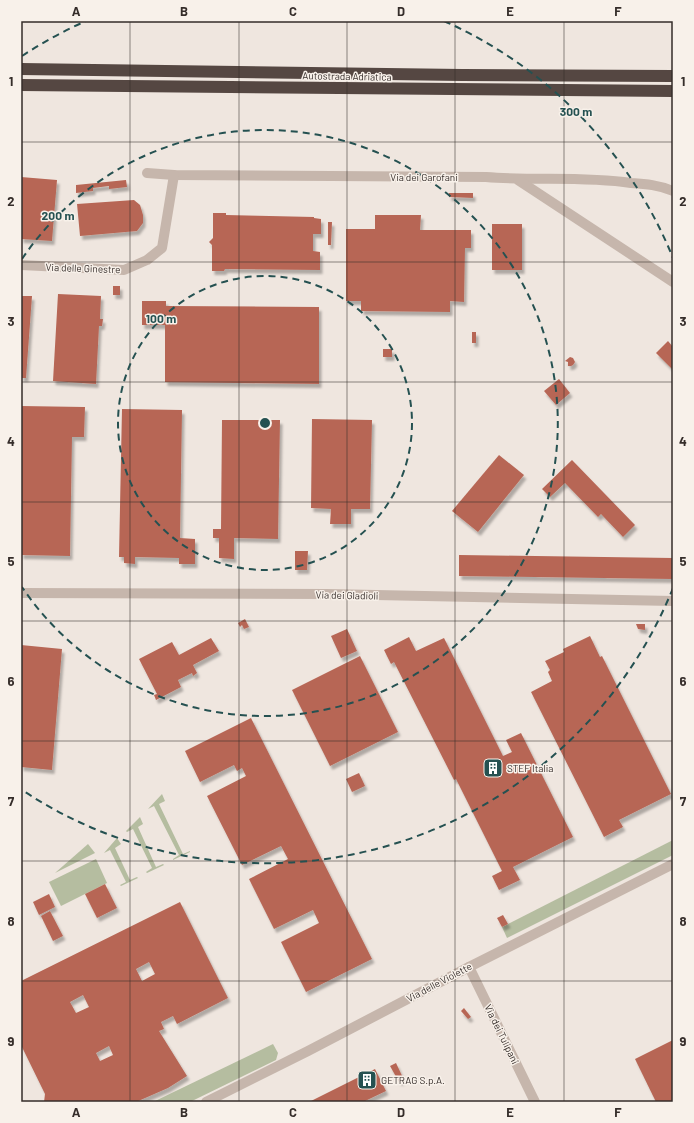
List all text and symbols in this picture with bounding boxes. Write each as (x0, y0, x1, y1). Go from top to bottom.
text: A (72, 3, 81, 19)
text: B (180, 3, 188, 19)
text: C (289, 3, 297, 19)
text: D (397, 3, 405, 19)
text: E (506, 3, 514, 19)
text: F (614, 3, 622, 19)
street label: Autostrada Adriatica (302, 69, 392, 83)
text: 1 (9, 73, 13, 89)
text: 1 (681, 73, 685, 89)
text: 300 m (560, 104, 592, 118)
street label: Via dei Garofani (390, 171, 458, 183)
text: 2 (7, 193, 15, 209)
text: 2 (679, 193, 687, 209)
text: 200 m (42, 208, 74, 222)
street label: Via delle Ginestre (45, 261, 121, 275)
text: 100 m (146, 311, 176, 325)
text: 3 (7, 313, 15, 329)
text: 3 (679, 313, 687, 329)
centre of rings (258, 416, 272, 430)
text: 4 (7, 433, 15, 449)
text: 4 (679, 433, 687, 449)
text: 5 (7, 553, 15, 569)
text: 5 (679, 553, 687, 569)
street label: Via dei Gladioli (316, 588, 378, 602)
text: 6 (8, 673, 15, 689)
text: 6 (680, 673, 687, 689)
building icon: STEF Italia (482, 757, 504, 779)
place label: STEF Italia (507, 762, 553, 774)
text: 7 (8, 793, 15, 809)
text: 7 (680, 793, 687, 809)
text: 8 (7, 913, 15, 929)
text: 8 (679, 913, 687, 929)
street label: Via delle Violette (404, 960, 474, 1004)
street label: Via dei Tulipani (482, 1002, 522, 1066)
text: 9 (8, 1033, 15, 1049)
text: 9 (680, 1033, 687, 1049)
building icon: GETRAG S.p.A. (356, 1069, 378, 1091)
place label: GETRAG S.p.A. (381, 1074, 445, 1086)
text: A (72, 1104, 81, 1120)
text: B (180, 1104, 188, 1120)
text: C (289, 1104, 297, 1120)
text: D (397, 1104, 405, 1120)
text: E (506, 1104, 514, 1120)
text: F (614, 1104, 622, 1120)

